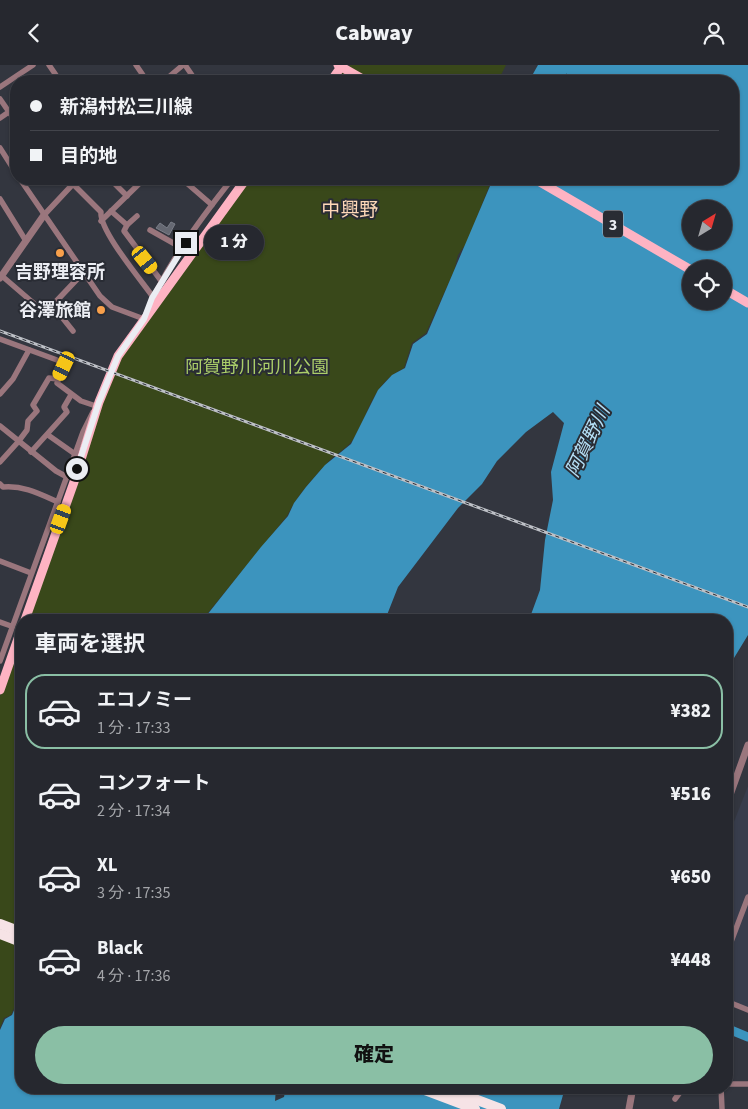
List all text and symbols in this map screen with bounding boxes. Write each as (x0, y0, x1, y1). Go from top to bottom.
text: Cabway (335, 17, 413, 49)
icon: back (20, 19, 48, 47)
icon: person (700, 19, 728, 47)
text: 新潟村松三川線 (60, 94, 193, 121)
text: 目的地 (60, 143, 117, 170)
district label: 中興野 (321, 197, 379, 224)
north arrow (682, 200, 732, 250)
map controls (682, 200, 732, 310)
road number: 3 (603, 211, 623, 237)
callout: 1 分 (204, 225, 264, 261)
text: 1 分 (220, 231, 248, 253)
route end (175, 232, 197, 254)
car (129, 244, 160, 276)
marker: 吉野理容所 (54, 247, 66, 259)
place label: 吉野理容所 (15, 260, 105, 285)
button: locate (682, 260, 732, 310)
place label: 谷澤旅館 (19, 298, 91, 323)
marker: 谷澤旅館 (95, 304, 107, 316)
car (50, 349, 77, 383)
park label: 阿賀野川河川公園 (185, 355, 329, 380)
water label: 阿賀野川 (560, 400, 618, 482)
route start (66, 458, 88, 480)
car (48, 502, 73, 536)
text: 車両を選択 (35, 628, 145, 660)
text: エコノミー (97, 687, 192, 714)
icon: car (37, 689, 82, 734)
text: ¥382 (670, 698, 711, 725)
text: 1 分 · 17:33 (97, 717, 170, 739)
text: コンフォート (97, 770, 210, 797)
icon: car (37, 772, 82, 817)
text: ¥516 (670, 781, 711, 808)
text: 2 分 · 17:34 (97, 800, 170, 822)
text: XL (97, 852, 118, 879)
icon: car (37, 855, 82, 900)
text: ¥650 (670, 864, 711, 891)
text: 3 分 · 17:35 (97, 882, 170, 904)
text: Black (97, 935, 143, 962)
icon: car (37, 938, 82, 983)
text: ¥448 (670, 947, 711, 974)
text: 4 分 · 17:36 (97, 965, 170, 987)
button: 確定 (35, 1026, 713, 1084)

